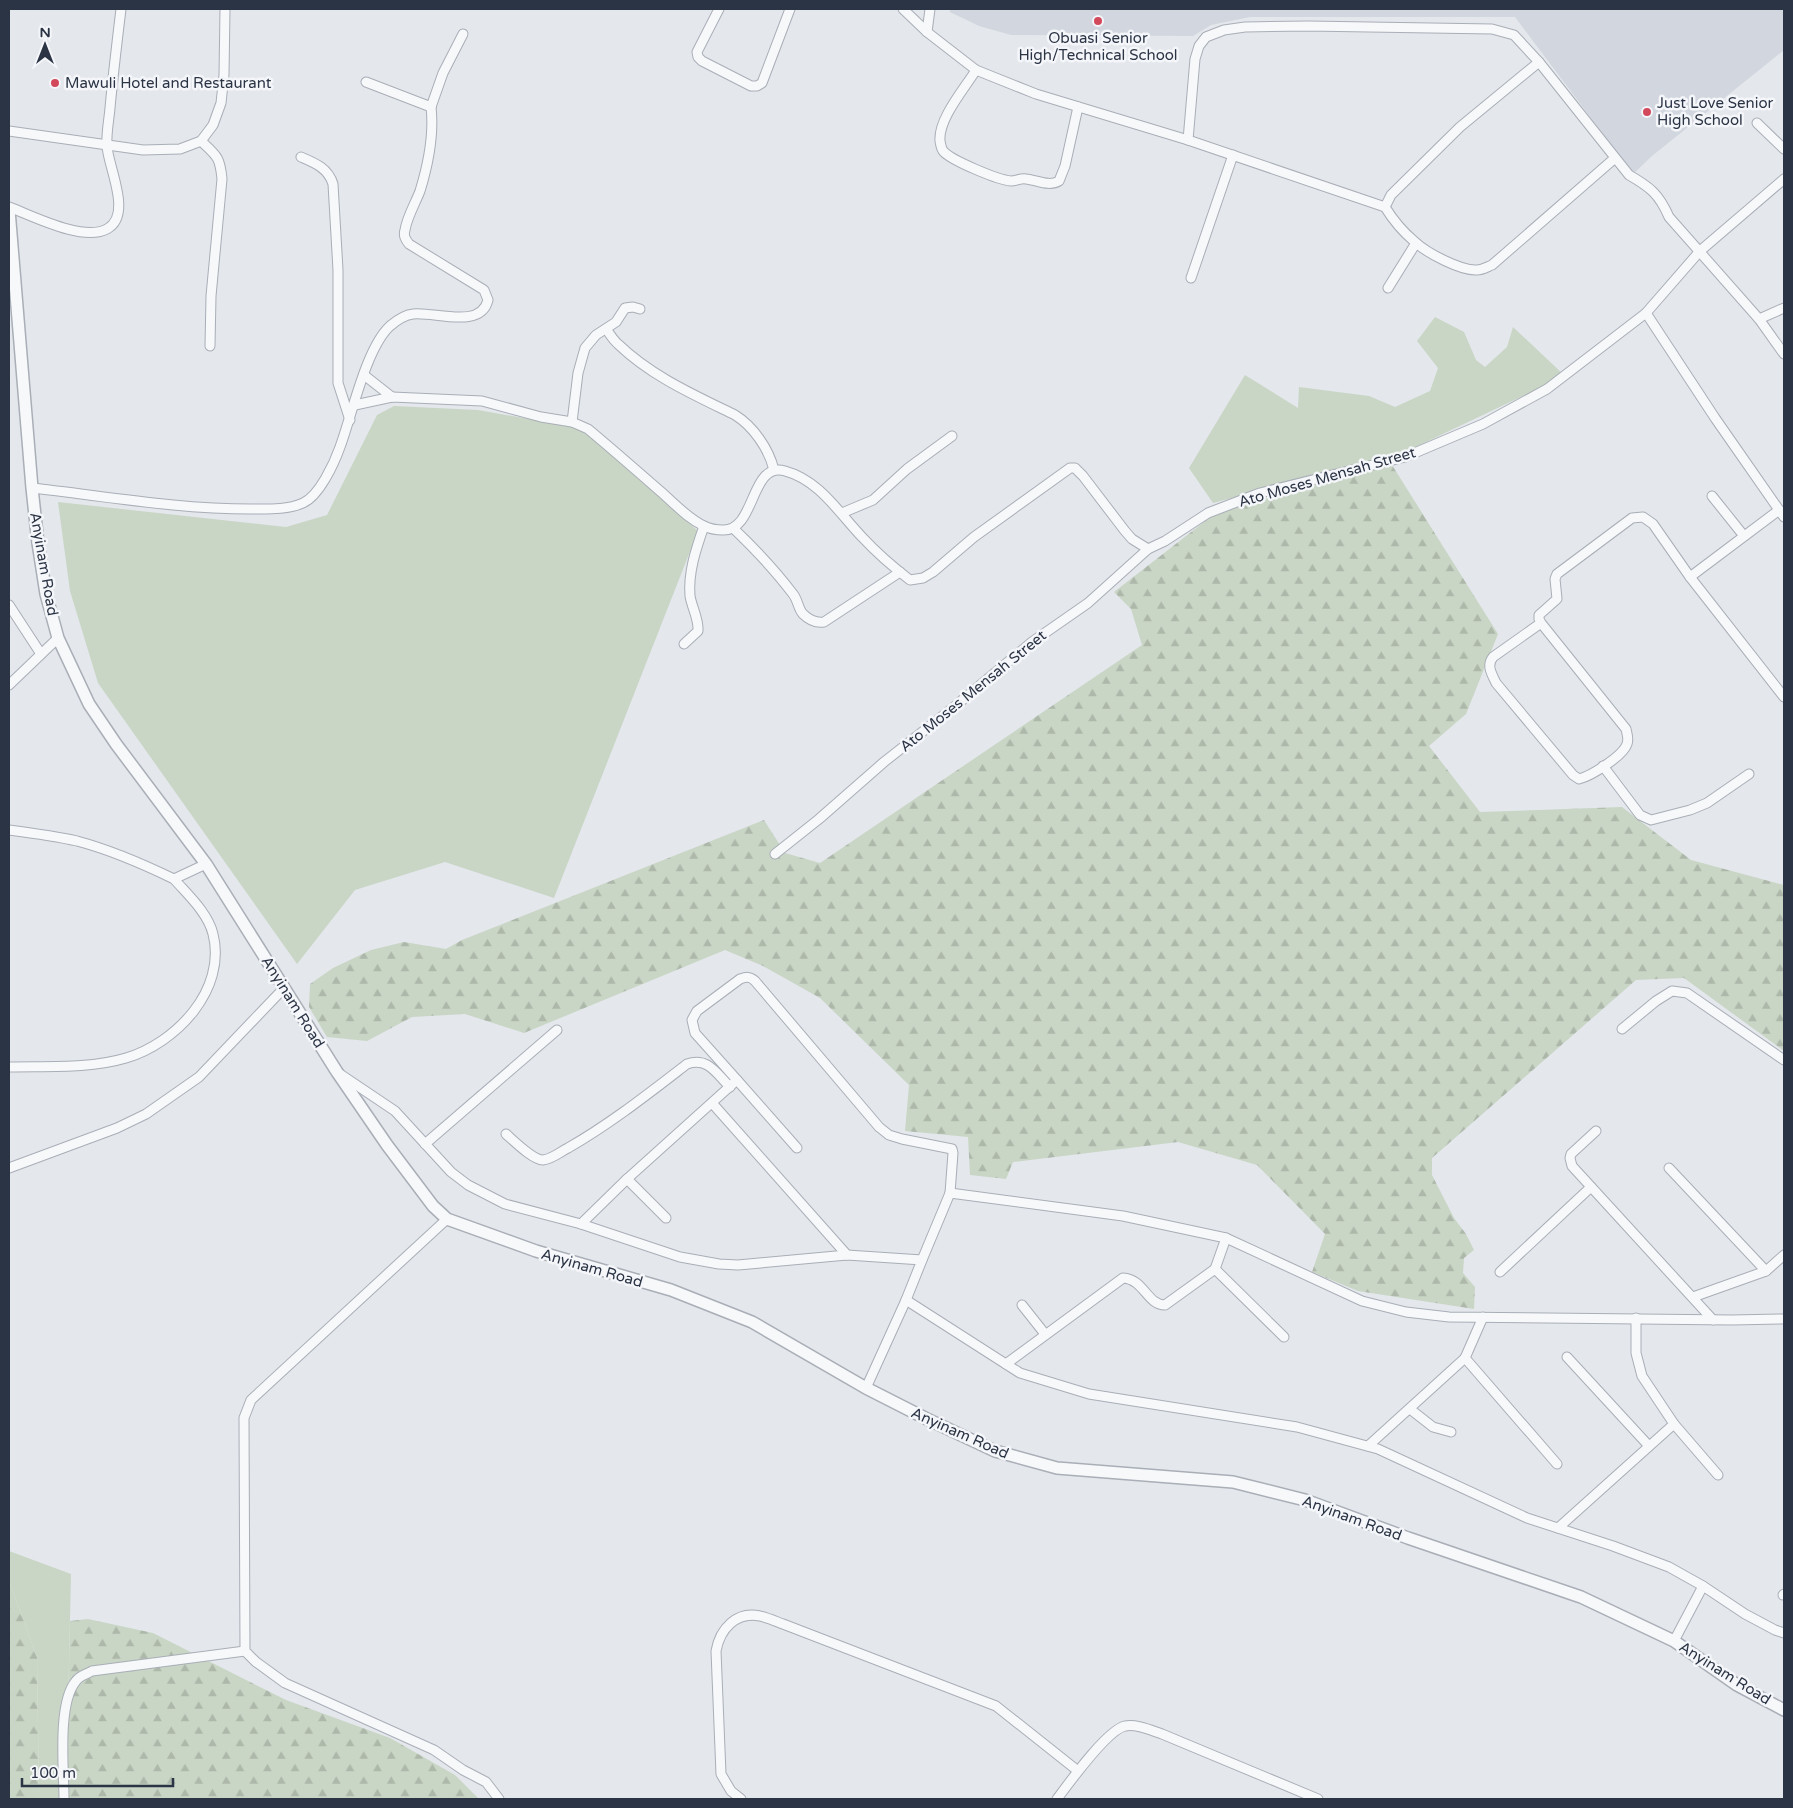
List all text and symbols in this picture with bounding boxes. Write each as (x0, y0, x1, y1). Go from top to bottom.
marker: Obuasi Senior High/Technical School (1092, 15, 1104, 27)
north arrow (20, 20, 70, 70)
text: N (39, 24, 51, 41)
place label: Obuasi Senior High/Technical School (1018, 29, 1178, 64)
place label: Mawuli Hotel and Restaurant (65, 74, 272, 92)
marker: Mawuli Hotel and Restaurant (49, 77, 61, 89)
place label: Just Love Senior High School (1657, 94, 1774, 129)
marker: Just Love Senior High School (1641, 106, 1653, 118)
street label: Ato Moses Mensah Street (1237, 443, 1418, 511)
street label: Anyinam Road (26, 511, 62, 617)
street label: Ato Moses Mensah Street (896, 626, 1050, 756)
street label: Anyinam Road (258, 953, 328, 1051)
street label: Anyinam Road (539, 1245, 645, 1291)
street label: Anyinam Road (908, 1403, 1012, 1463)
street label: Anyinam Road (1300, 1492, 1404, 1544)
street label: Anyinam Road (1676, 1638, 1774, 1708)
scale bar (22, 1756, 174, 1788)
text: 100 m (30, 1764, 76, 1782)

